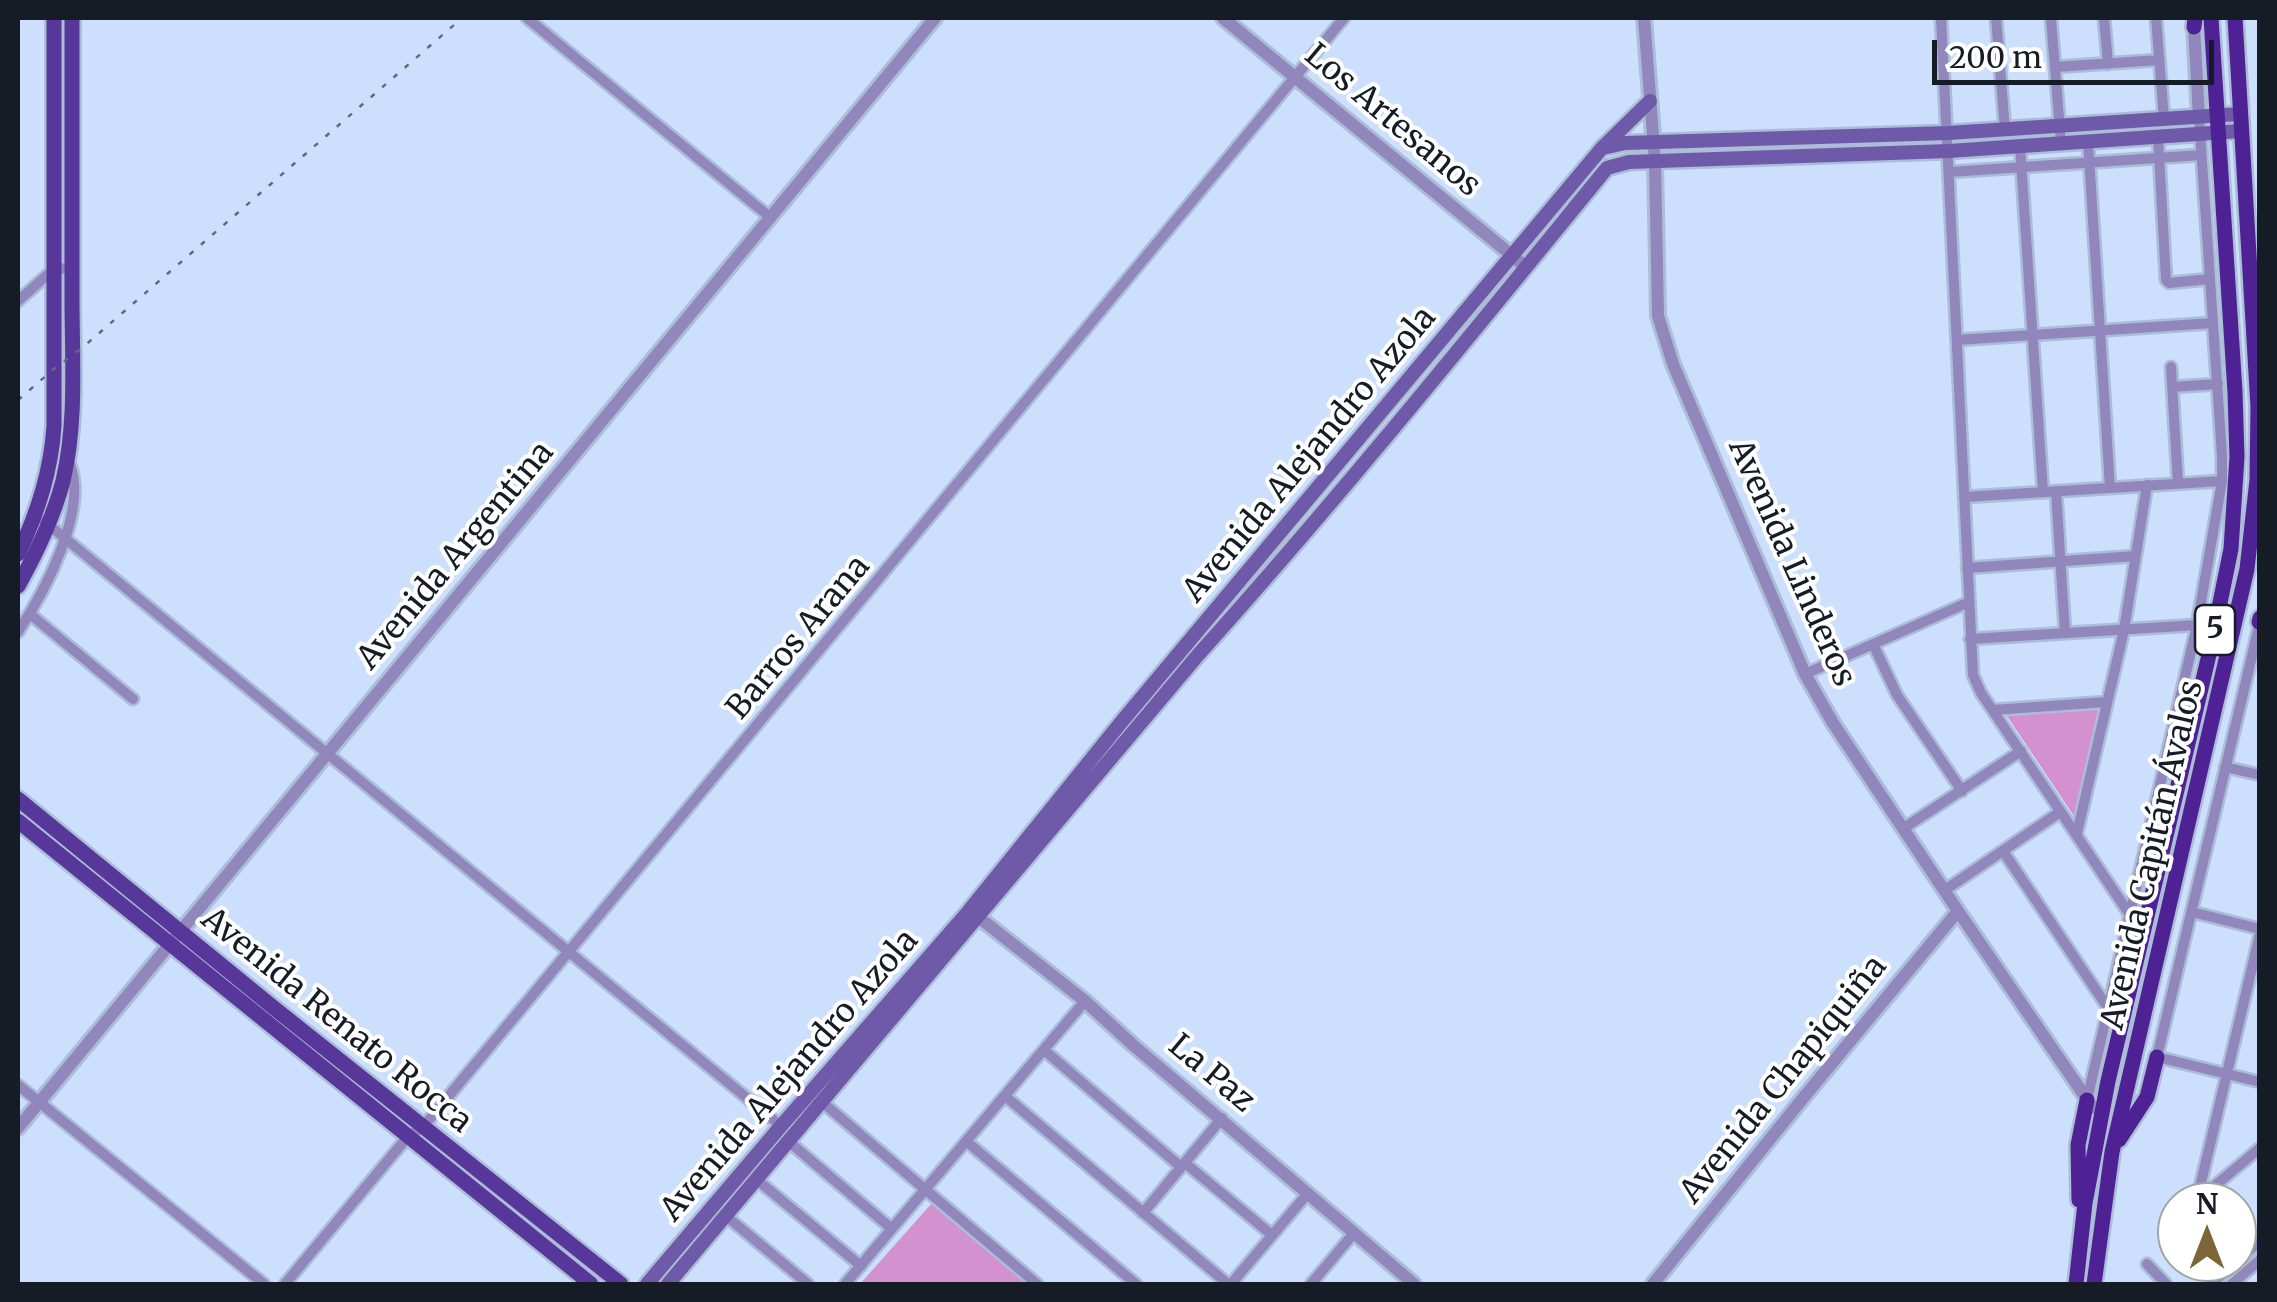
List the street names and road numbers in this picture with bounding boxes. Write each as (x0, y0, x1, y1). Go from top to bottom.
street label: Los Artesanos (1297, 37, 1487, 205)
street label: Avenida Alejandro Azola (1175, 300, 1445, 610)
street label: Avenida Argentina (350, 434, 562, 678)
street label: Avenida Linderos (1719, 434, 1863, 692)
street label: Barros Arana (719, 548, 879, 728)
road number: 5 (2195, 605, 2235, 655)
street label: Avenida Capitán Ávalos (2094, 677, 2212, 1033)
street label: Avenida Renato Rocca (193, 900, 479, 1142)
street label: Avenida Alejandro Azola (653, 923, 927, 1229)
street label: Avenida Chapiquiña (1672, 949, 1896, 1211)
street label: La Paz (1160, 1027, 1262, 1121)

